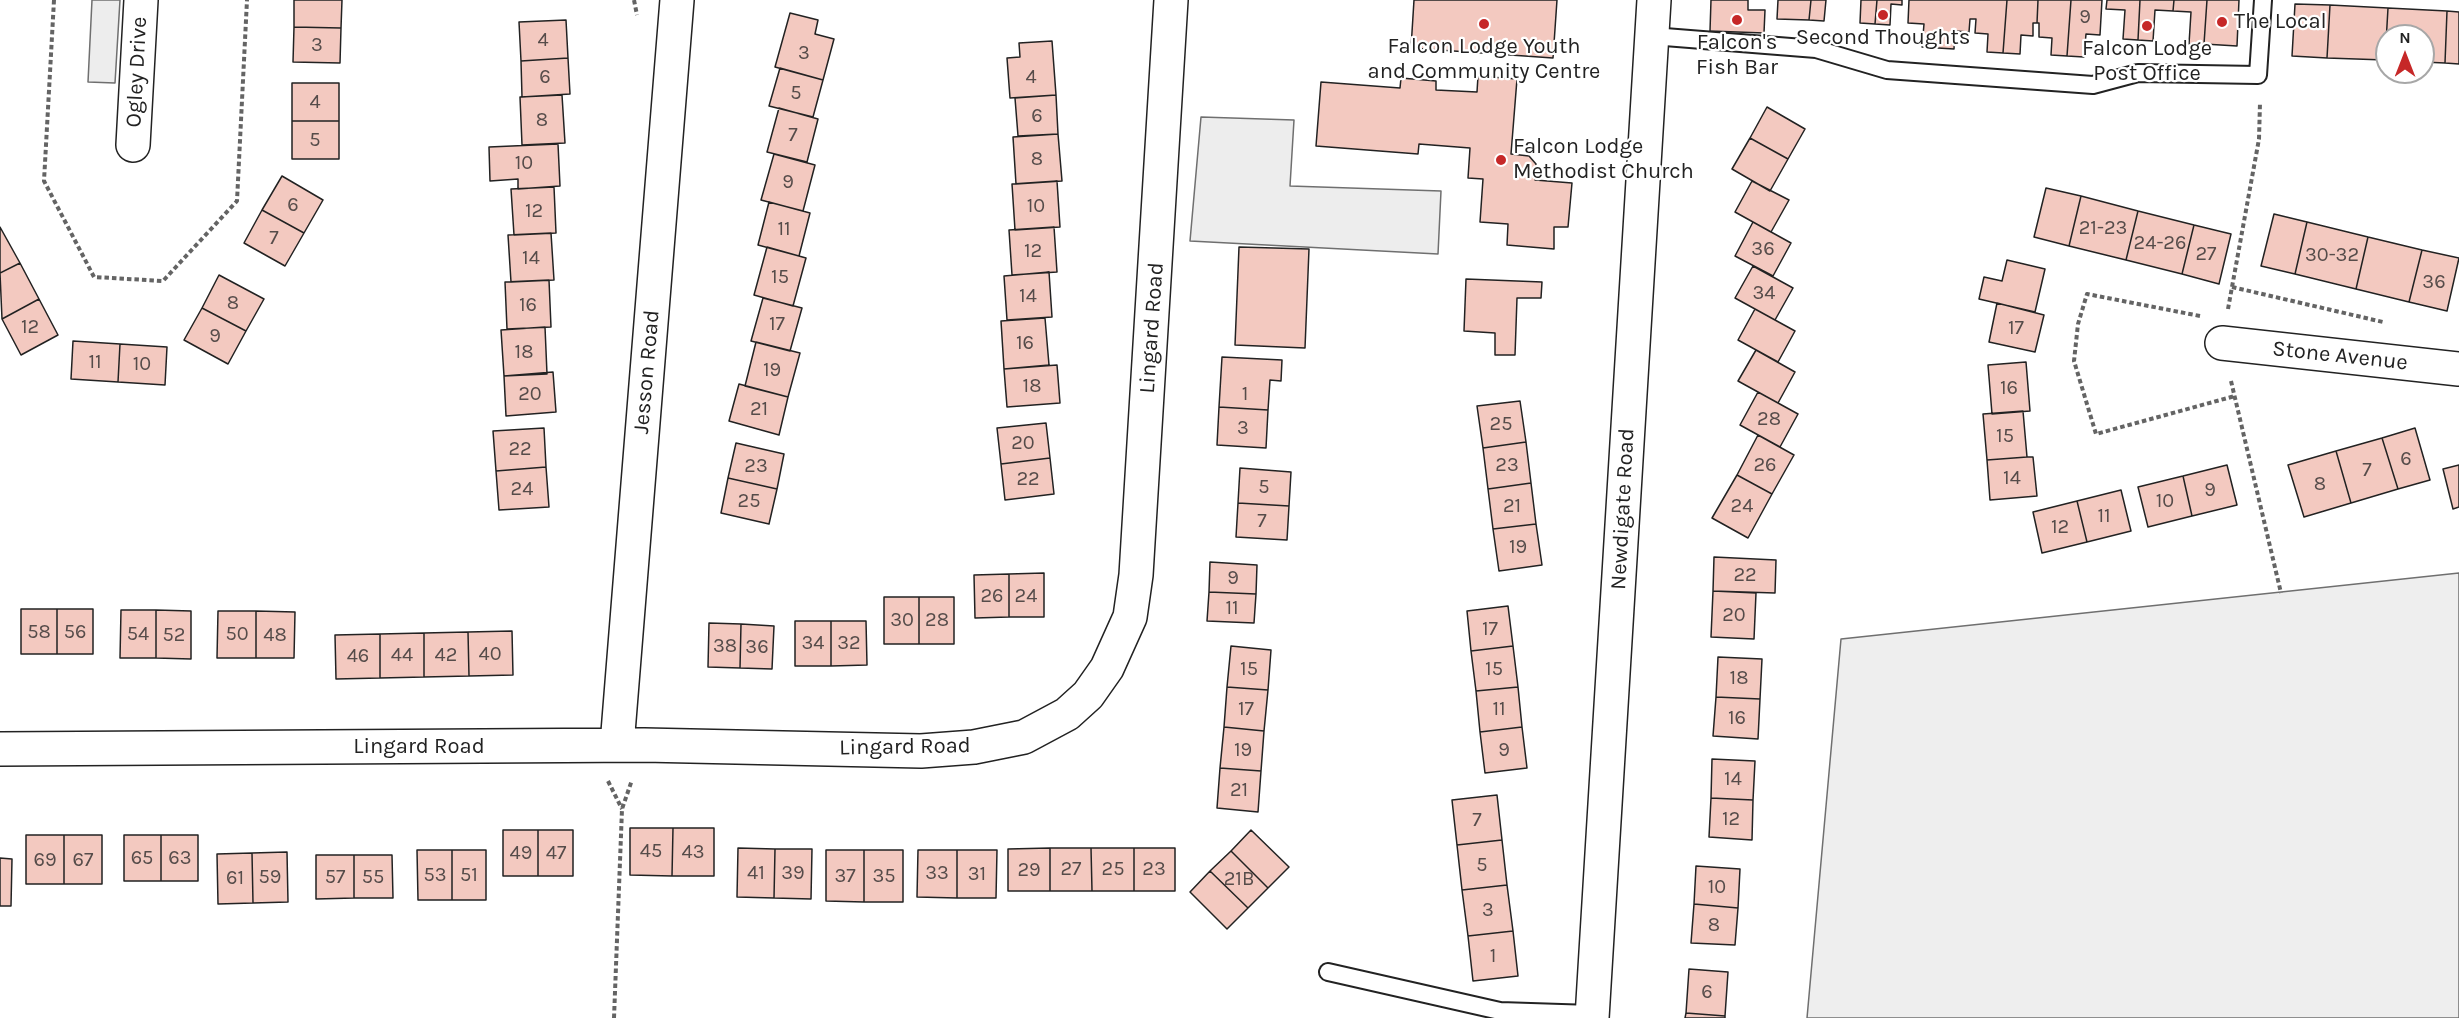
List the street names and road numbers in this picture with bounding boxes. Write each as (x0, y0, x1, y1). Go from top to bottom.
street label: Ogley Drive (121, 16, 153, 128)
street label: Lingard Road (1134, 261, 1170, 395)
street label: Jesson Road (628, 309, 666, 435)
street label: Stone Avenue (2271, 336, 2409, 376)
street label: Newdigate Road (1606, 427, 1640, 591)
street label: Lingard Road (839, 733, 971, 761)
street label: Lingard Road (353, 734, 485, 760)

